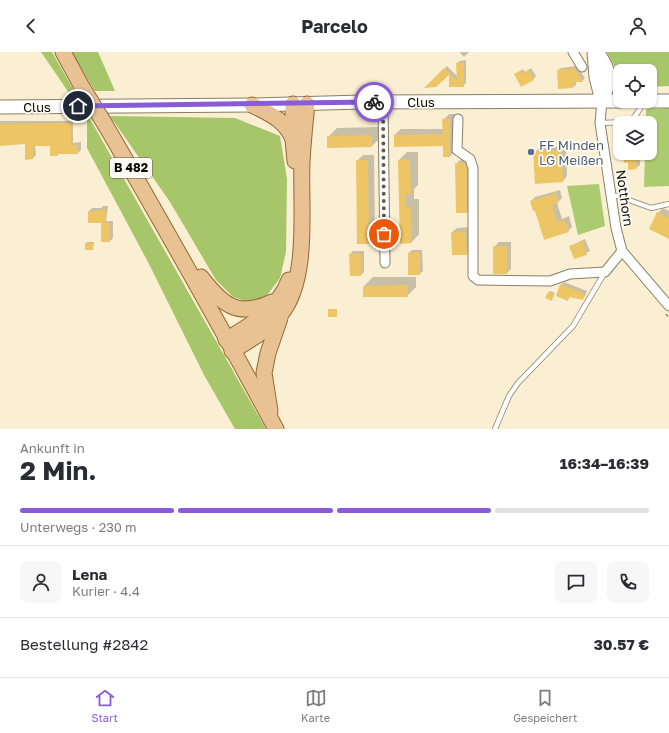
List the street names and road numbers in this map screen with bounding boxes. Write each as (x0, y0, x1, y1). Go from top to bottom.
street label: Clus (407, 94, 435, 110)
street label: Clus (23, 99, 51, 115)
road number: B 482 (110, 158, 152, 178)
street label: Notthorn (613, 169, 637, 227)

